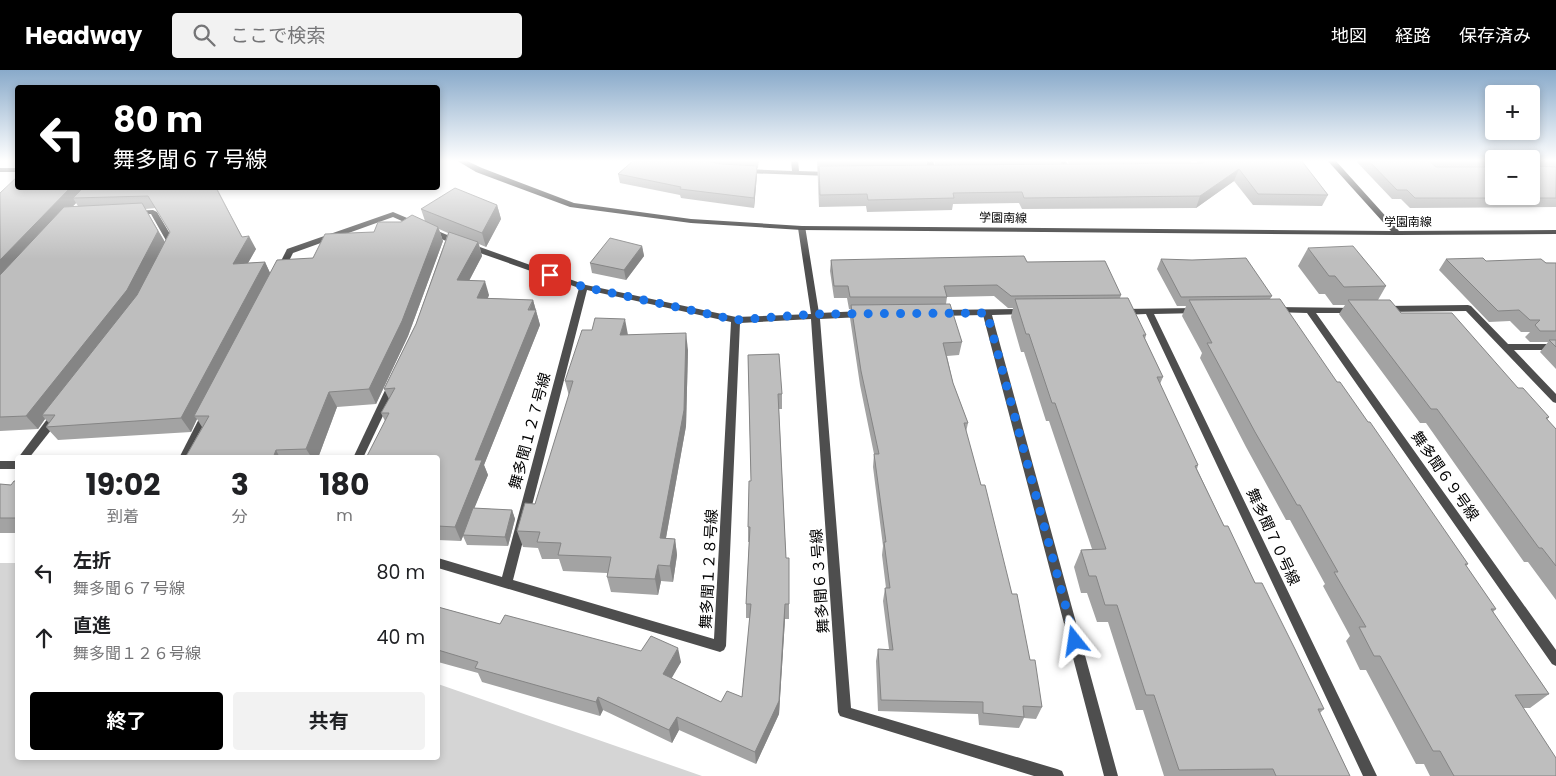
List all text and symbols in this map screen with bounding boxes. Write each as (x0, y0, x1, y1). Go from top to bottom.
search box (172, 13, 522, 58)
text: Headway (25, 19, 142, 52)
icon: search (190, 21, 218, 49)
text: ここで検索 (230, 22, 325, 49)
text: 地図 (1331, 23, 1367, 48)
text: 経路 (1395, 23, 1431, 48)
text: 保存済み (1459, 23, 1531, 48)
map controls (1485, 85, 1540, 205)
button: + (1485, 85, 1540, 140)
text: 80 m (113, 95, 203, 144)
icon: left (30, 105, 95, 170)
text: 舞多聞６７号線 (113, 144, 267, 175)
button: − (1485, 150, 1540, 205)
street label: 学園南線 (979, 209, 1027, 226)
street label: 学園南線 (1384, 213, 1432, 230)
pin (529, 254, 571, 296)
icon: arrive (536, 261, 564, 289)
street label: 舞多聞１２７号線 (504, 370, 555, 492)
street label: 舞多聞６９号線 (1407, 427, 1484, 525)
text: 19:02 (85, 463, 160, 506)
text: 3 (231, 463, 249, 506)
text: 180 (319, 463, 370, 506)
street label: 舞多聞７０号線 (1242, 485, 1305, 589)
text: m (336, 504, 353, 527)
text: 到着 (107, 505, 139, 528)
text: 分 (232, 505, 248, 528)
street label: 舞多聞１２８号線 (695, 508, 722, 629)
street label: 舞多聞６３号線 (805, 528, 834, 634)
text: 左折 (73, 547, 111, 574)
icon: left (30, 559, 58, 587)
text: 80 m (376, 559, 425, 586)
text: 舞多聞６７号線 (73, 577, 185, 600)
text: 直進 (73, 612, 111, 639)
position arrow (1048, 614, 1100, 666)
icon: ahead (30, 624, 58, 652)
text: 40 m (376, 624, 425, 651)
text: 舞多聞１２６号線 (73, 642, 201, 665)
button: 終了 (30, 692, 223, 750)
button: 共有 (233, 692, 425, 750)

